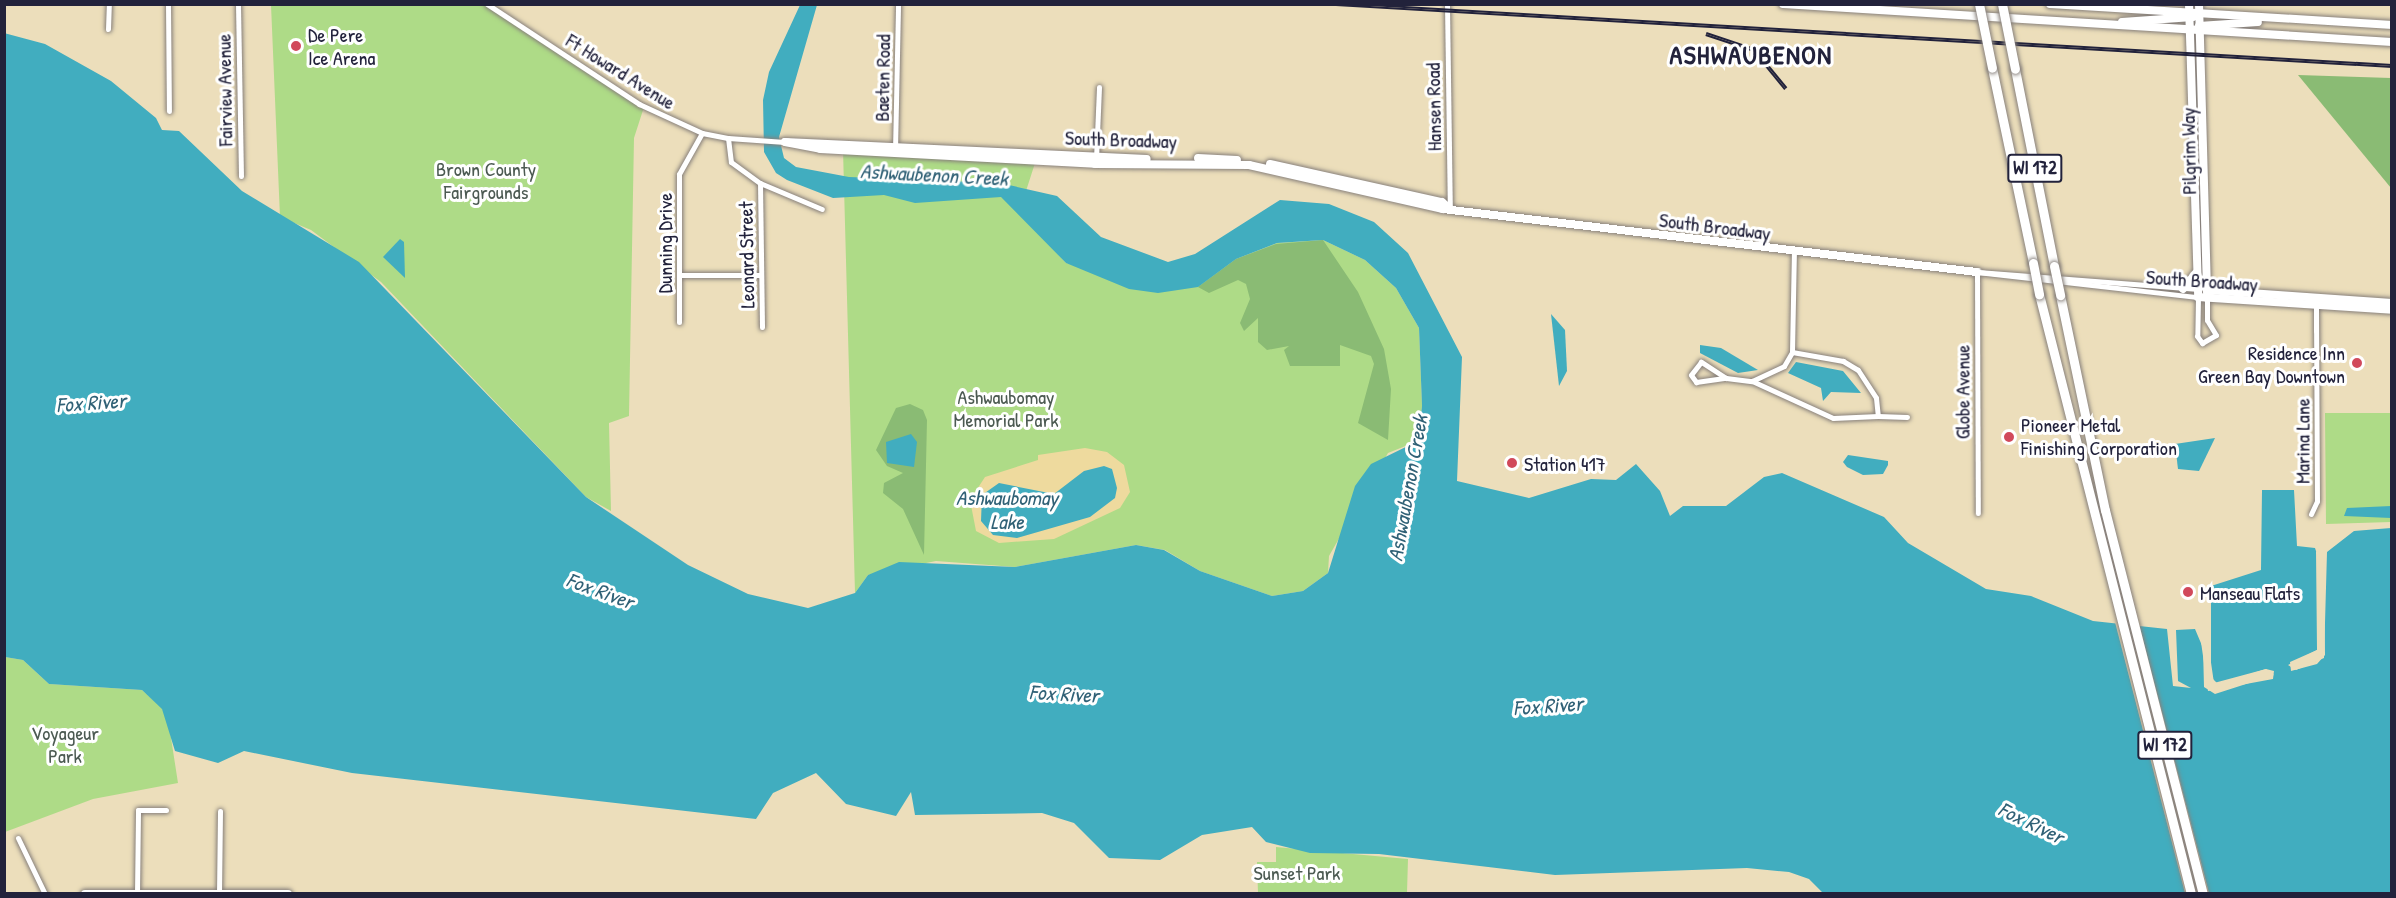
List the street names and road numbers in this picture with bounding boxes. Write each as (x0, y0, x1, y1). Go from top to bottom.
street label: Ft Howard Avenue (562, 28, 680, 114)
street label: Fairview Avenue (211, 34, 237, 146)
street label: Baeten Road (869, 34, 895, 122)
street label: Hansen Road (1420, 63, 1446, 151)
street label: Pilgrim Way (2175, 107, 2201, 195)
street label: South Broadway (1065, 125, 1177, 153)
road number: WI 172 (2006, 153, 2064, 183)
street label: Dunning Drive (652, 193, 676, 293)
street label: Leonard Street (733, 201, 759, 309)
street label: South Broadway (1658, 207, 1772, 245)
street label: South Broadway (2145, 264, 2259, 296)
street label: Globe Avenue (1950, 345, 1974, 439)
street label: Marina Lane (2290, 398, 2314, 484)
road number: WI 172 (2136, 730, 2194, 760)

